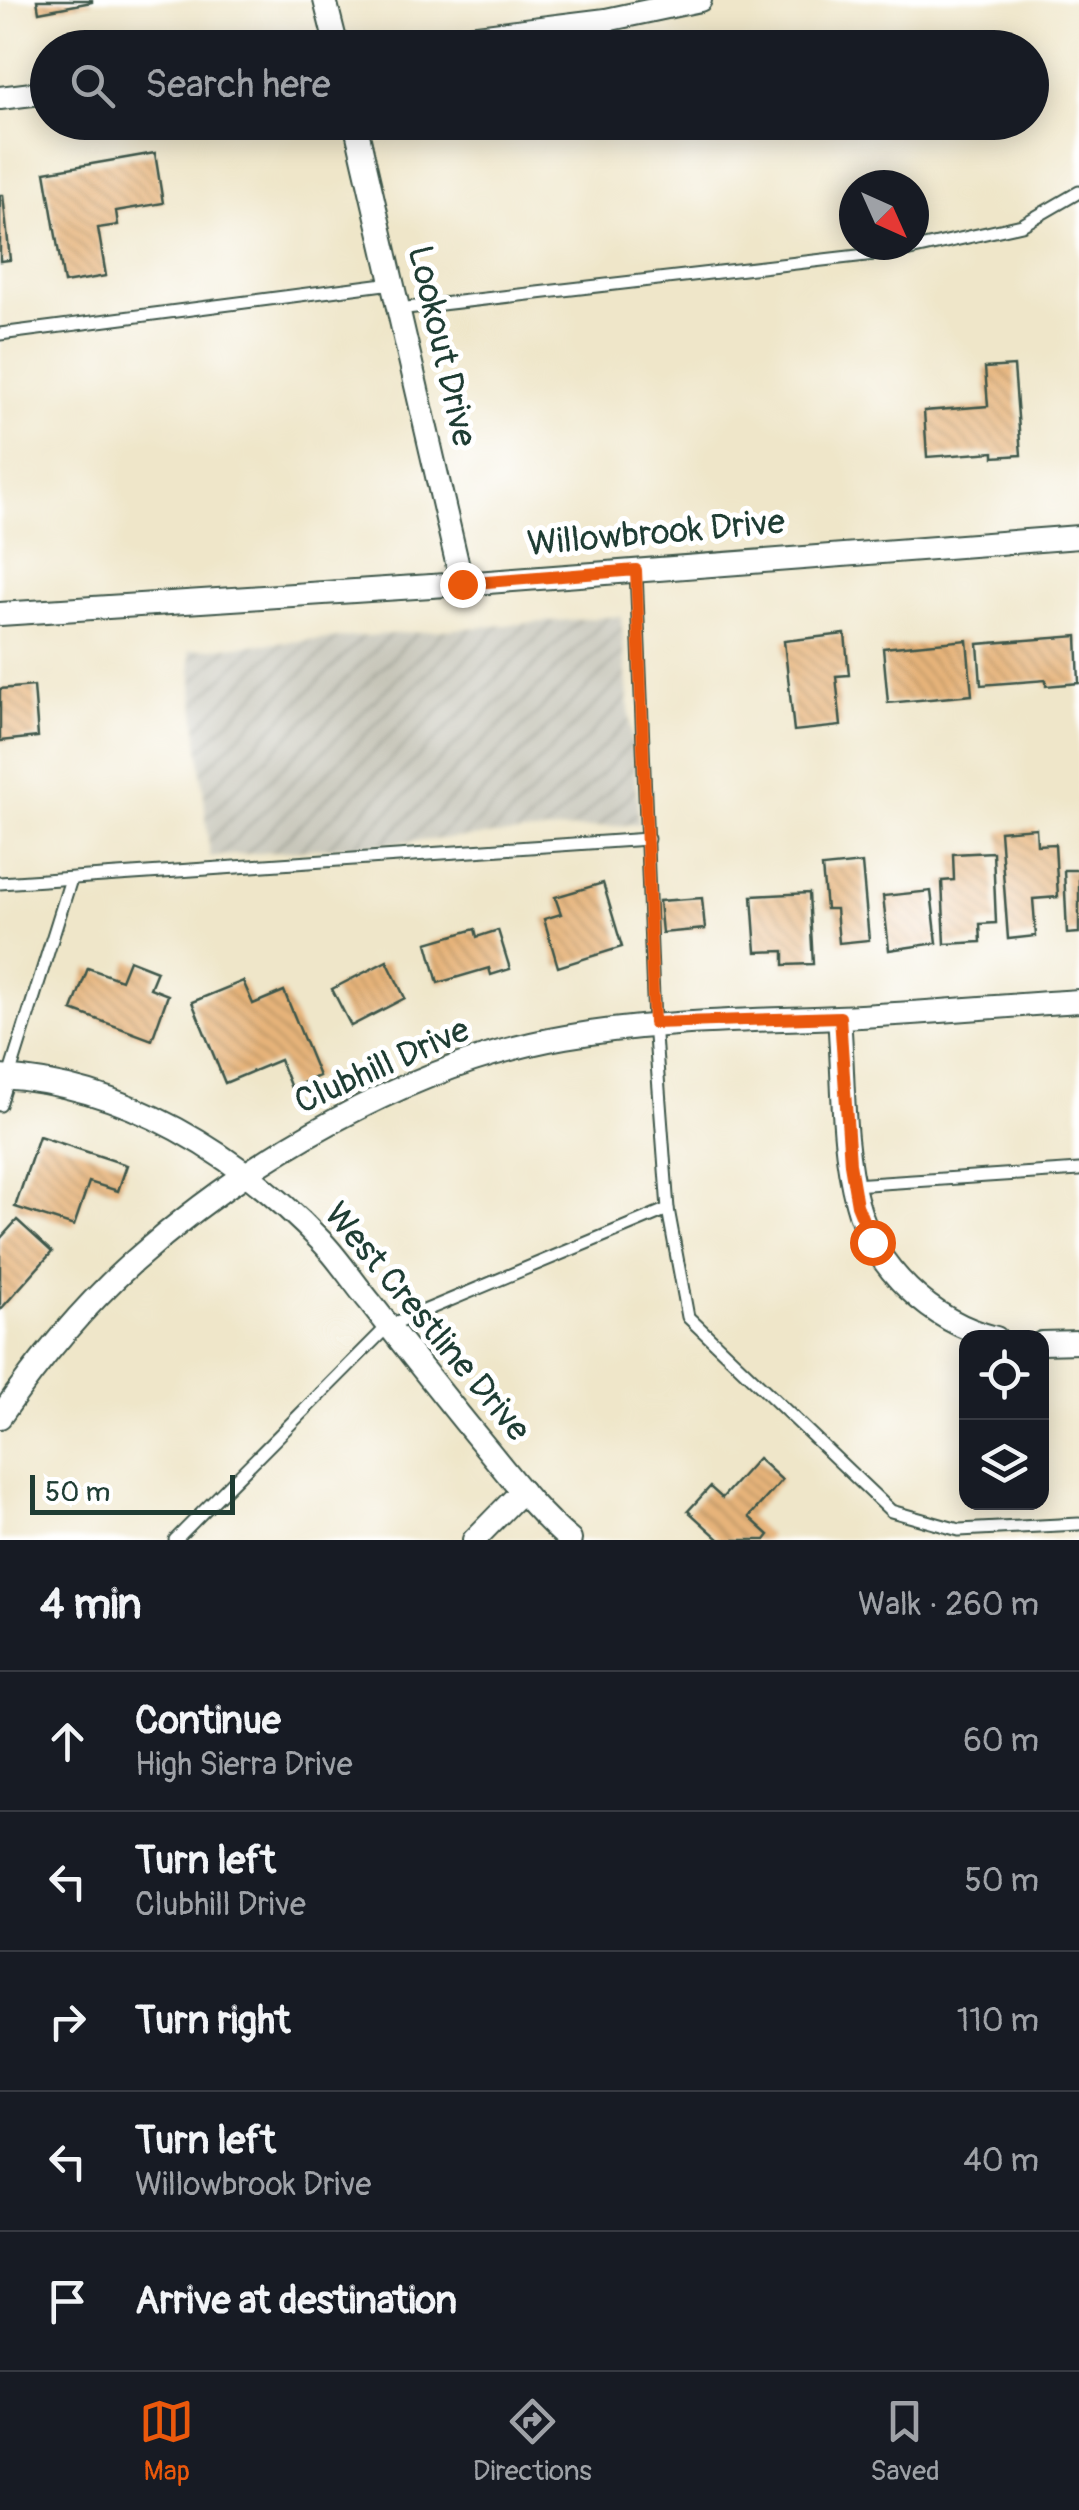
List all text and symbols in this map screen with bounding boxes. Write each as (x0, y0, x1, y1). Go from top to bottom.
search box (30, 30, 1049, 140)
icon: search (65, 58, 120, 113)
text: Search here (145, 61, 331, 109)
north arrow (839, 170, 929, 260)
street label: Lookout Drive (398, 241, 486, 451)
street label: Willowbrook Drive (525, 500, 787, 566)
route end (440, 562, 486, 608)
street label: Clubhill Drive (288, 1008, 476, 1124)
street label: West Crestline Drive (314, 1194, 540, 1450)
route start (850, 1220, 896, 1266)
map controls (959, 1330, 1049, 1510)
button: locate (959, 1330, 1049, 1420)
button: layers (959, 1420, 1049, 1510)
scale bar (30, 1470, 235, 1514)
text: 50 m (45, 1475, 110, 1510)
text: 4 min (40, 1579, 142, 1631)
text: Walk · 260 m (858, 1585, 1039, 1625)
text: Continue (135, 1697, 281, 1745)
icon: ahead (40, 1714, 95, 1769)
text: 60 m (963, 1721, 1039, 1761)
text: High Sierra Drive (135, 1745, 352, 1785)
text: Turn left (135, 1837, 276, 1885)
icon: left (40, 1854, 95, 1909)
text: 50 m (964, 1861, 1039, 1901)
text: Clubhill Drive (135, 1885, 306, 1925)
icon: right (40, 1994, 95, 2049)
text: Turn right (135, 1997, 290, 2045)
text: 110 m (957, 2001, 1039, 2041)
text: Turn left (135, 2117, 276, 2165)
icon: left (40, 2134, 95, 2189)
text: 40 m (963, 2141, 1039, 2181)
text: Willowbrook Drive (135, 2165, 371, 2205)
icon: arrive (40, 2274, 95, 2329)
text: Arrive at destination (135, 2277, 457, 2325)
tab: Map (139, 2394, 194, 2489)
tab: Directions (473, 2394, 592, 2489)
tab: Saved (870, 2394, 940, 2489)

